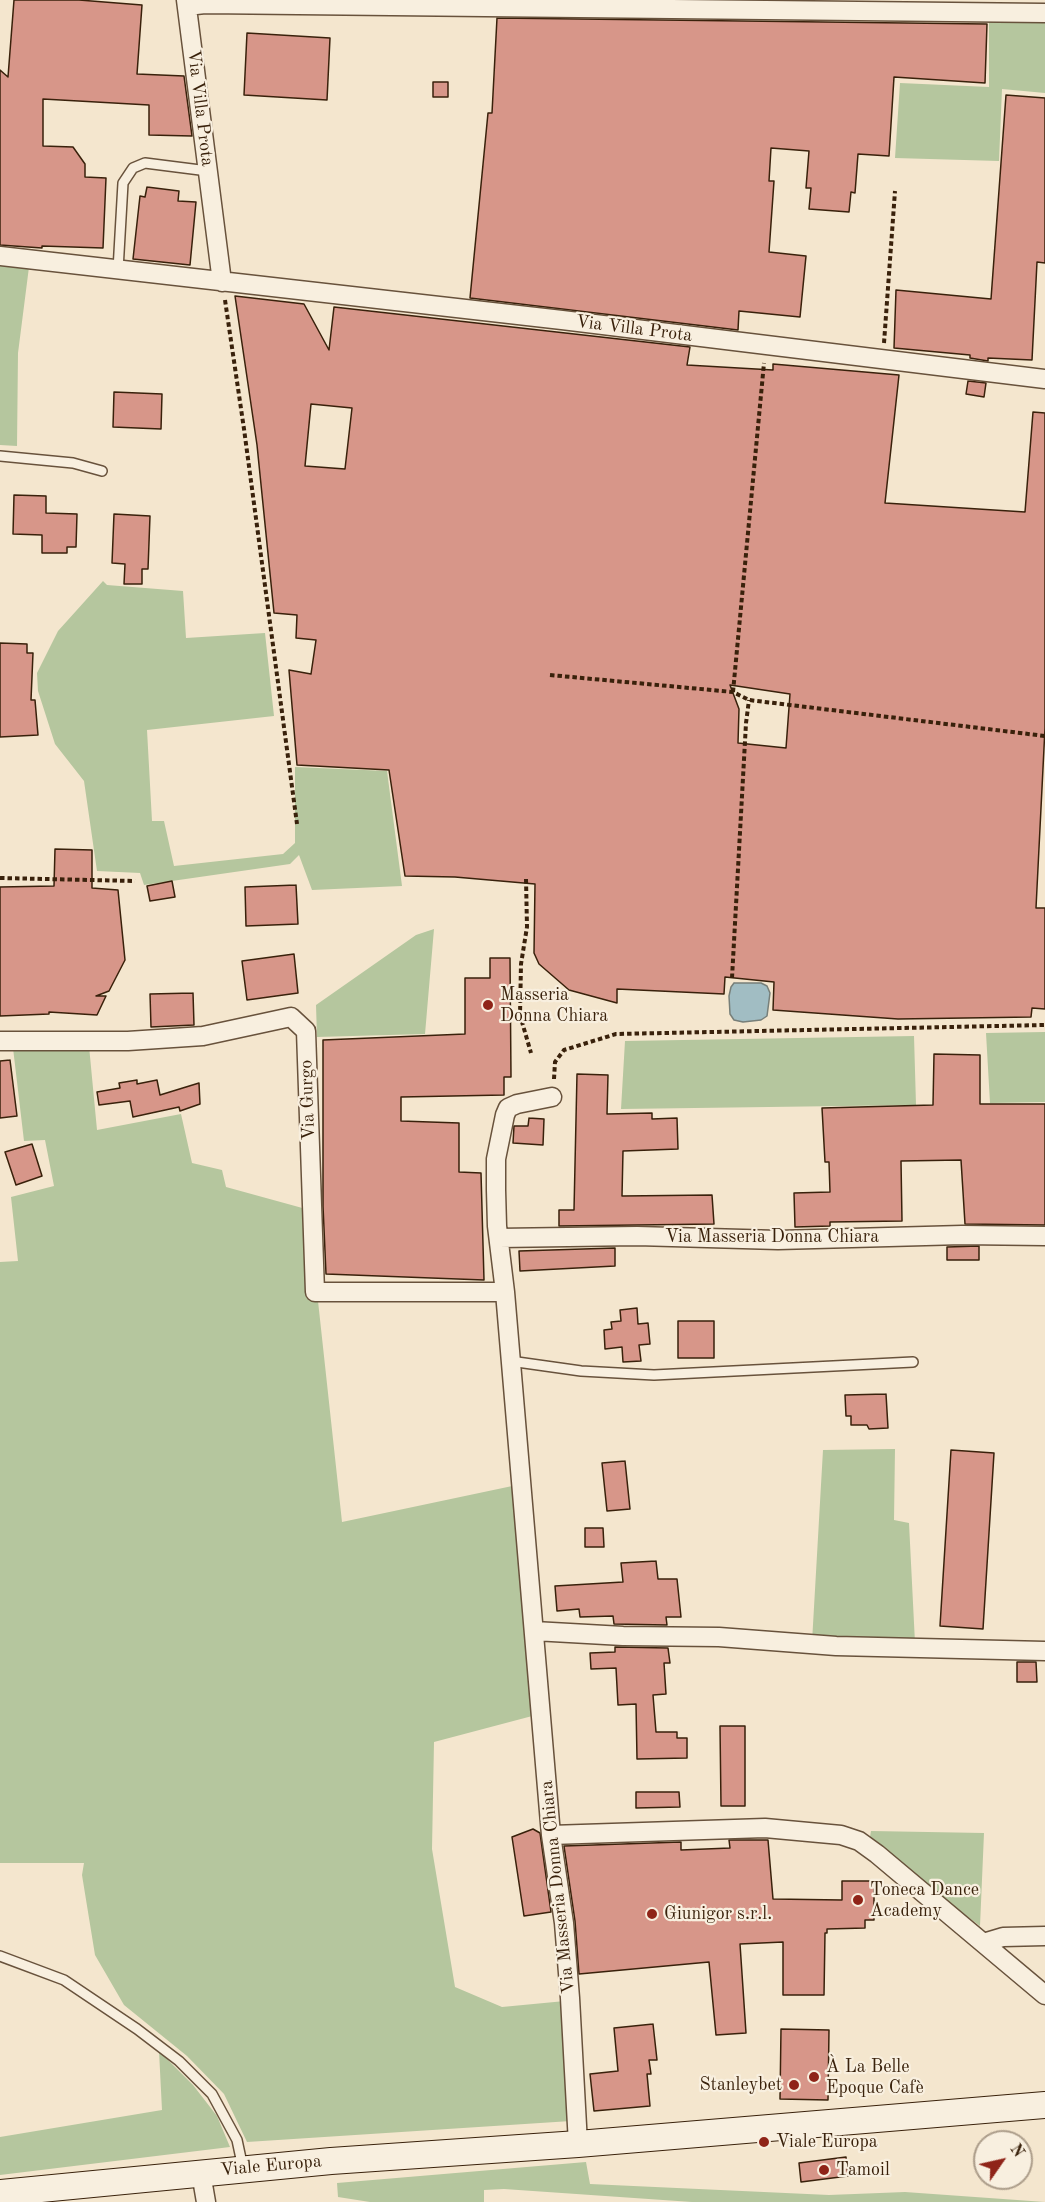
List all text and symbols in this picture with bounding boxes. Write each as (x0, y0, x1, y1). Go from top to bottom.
street label: Via Villa Prota (182, 48, 218, 168)
street label: Via Villa Prota (574, 311, 694, 347)
place label: Masseria Donna Chiara (500, 984, 608, 1026)
marker: Masseria Donna Chiara (481, 998, 495, 1012)
street label: Via Gurgo (296, 1059, 320, 1141)
street label: Via Masseria Donna Chiara (665, 1226, 879, 1248)
street label: Via Masseria Donna Chiara (536, 1779, 580, 1995)
place label: Toneca Dance Academy (870, 1879, 979, 1922)
marker: Toneca Dance Academy (851, 1893, 865, 1907)
place label: Giunigor s.r.l. (664, 1903, 772, 1925)
marker: Giunigor s.r.l. (645, 1907, 659, 1921)
place label: À La Belle Epoque Cafè (826, 2056, 924, 2098)
marker: À La Belle Epoque Cafè (807, 2070, 821, 2084)
place label: Stanleybet (699, 2074, 782, 2096)
marker: Stanleybet (787, 2078, 801, 2092)
north arrow (973, 2130, 1033, 2190)
place label: Viale Europa (776, 2131, 878, 2153)
marker: Viale Europa (757, 2135, 771, 2149)
text: N (1006, 2142, 1026, 2161)
street label: Viale Europa (219, 2151, 323, 2181)
place label: Tamoil (836, 2159, 890, 2181)
marker: Tamoil (817, 2163, 831, 2177)

